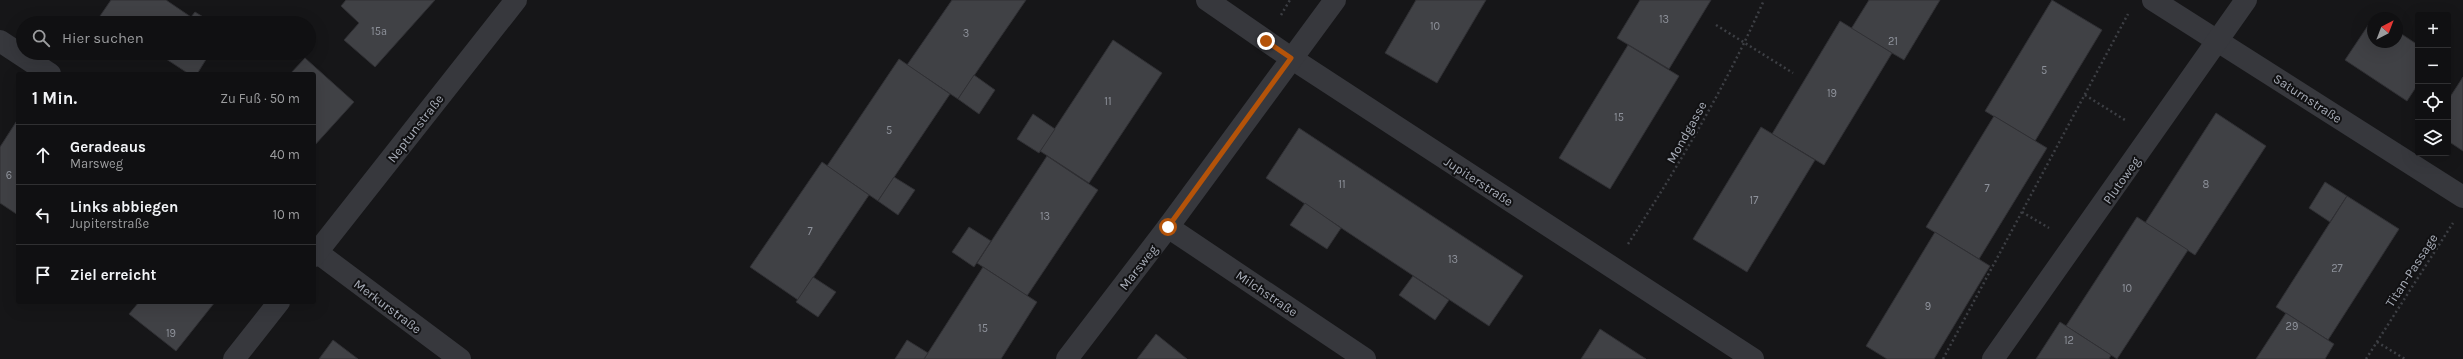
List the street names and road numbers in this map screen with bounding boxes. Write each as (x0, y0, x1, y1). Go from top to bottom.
street label: Saturnstraße (2271, 71, 2345, 126)
street label: Neptunstraße (384, 91, 447, 165)
street label: Mondgasse (1663, 98, 1710, 166)
street label: Plutoweg (2100, 153, 2143, 207)
street label: Jupiterstraße (1441, 154, 1516, 209)
street label: Titan-Passage (2382, 231, 2441, 310)
street label: Marsweg (1116, 241, 1161, 293)
street label: Milchstraße (1233, 267, 1301, 320)
street label: Merkurstraße (351, 276, 425, 337)

